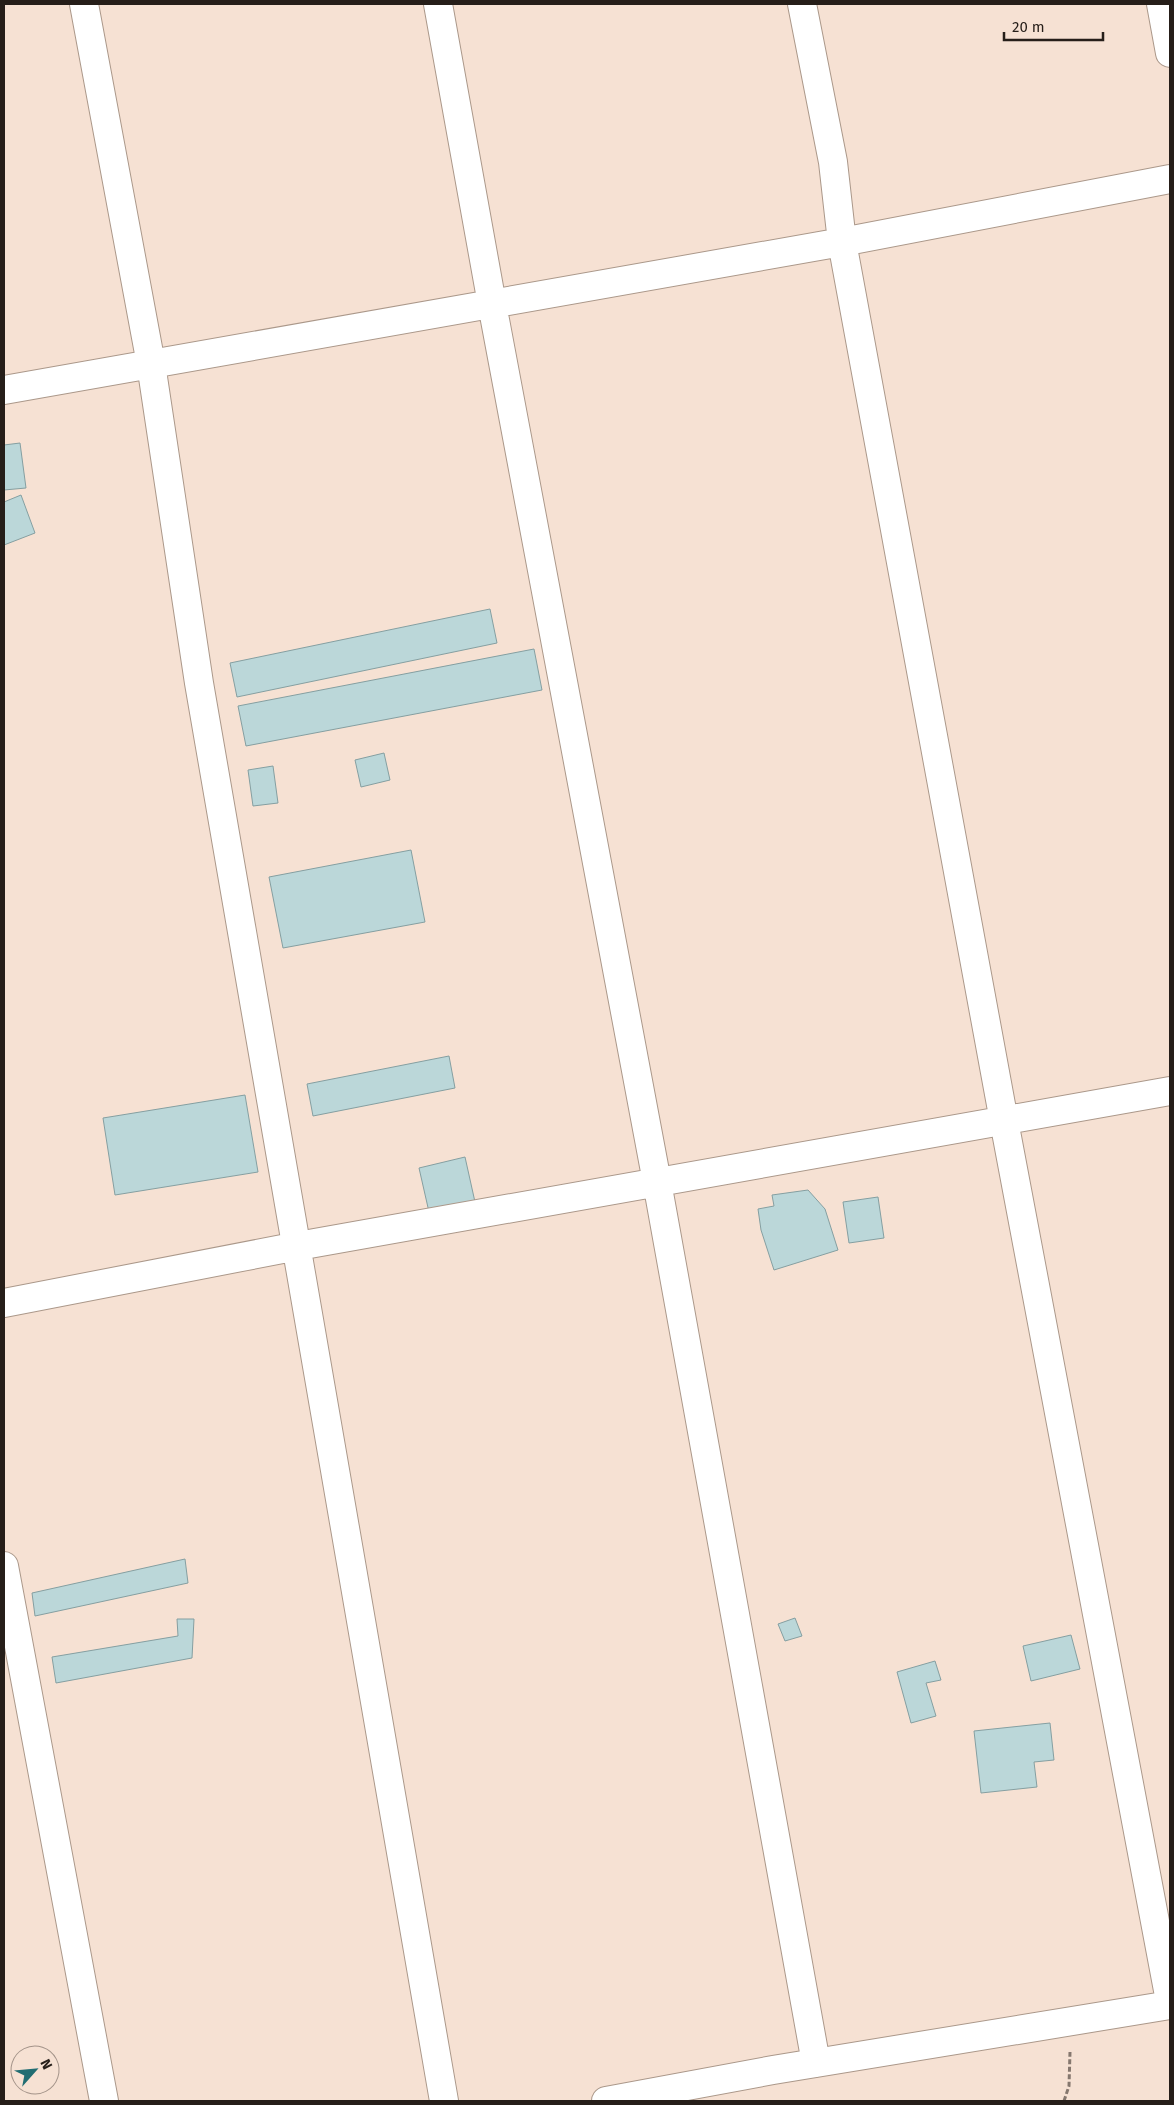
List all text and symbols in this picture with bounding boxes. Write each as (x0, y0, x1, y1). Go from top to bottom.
scale bar (1004, 10, 1103, 42)
text: 20 m (1012, 18, 1045, 36)
north arrow (10, 2045, 60, 2095)
text: N (36, 2056, 56, 2072)

